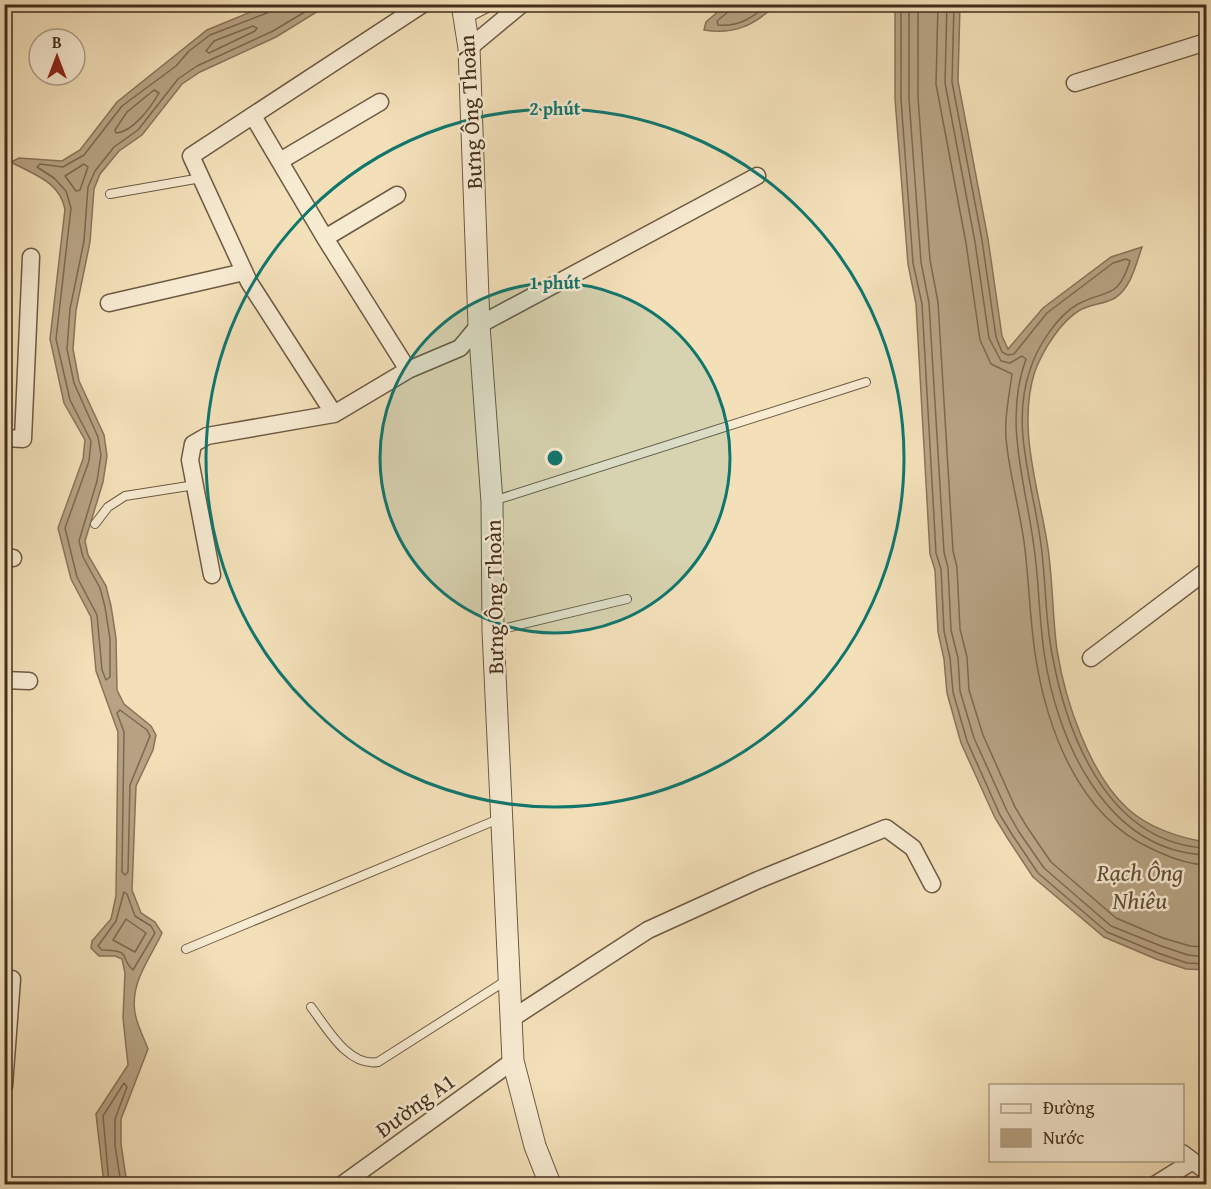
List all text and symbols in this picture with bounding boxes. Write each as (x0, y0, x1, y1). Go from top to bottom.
north arrow (27, 27, 87, 87)
text: B (52, 30, 62, 54)
street label: Bưng Ông Thoàn (450, 33, 490, 190)
text: 2 phút (529, 95, 581, 122)
text: 1 phút (529, 269, 581, 296)
centre of rings (545, 448, 565, 468)
street label: Bưng Ông Thoàn (477, 519, 511, 675)
water label: Rạch Ông Nhiêu (1096, 855, 1183, 918)
street label: Đường A1 (369, 1065, 461, 1145)
legend (989, 1084, 1184, 1162)
text: Đường (1043, 1094, 1094, 1121)
text: Nước (1043, 1124, 1084, 1151)

